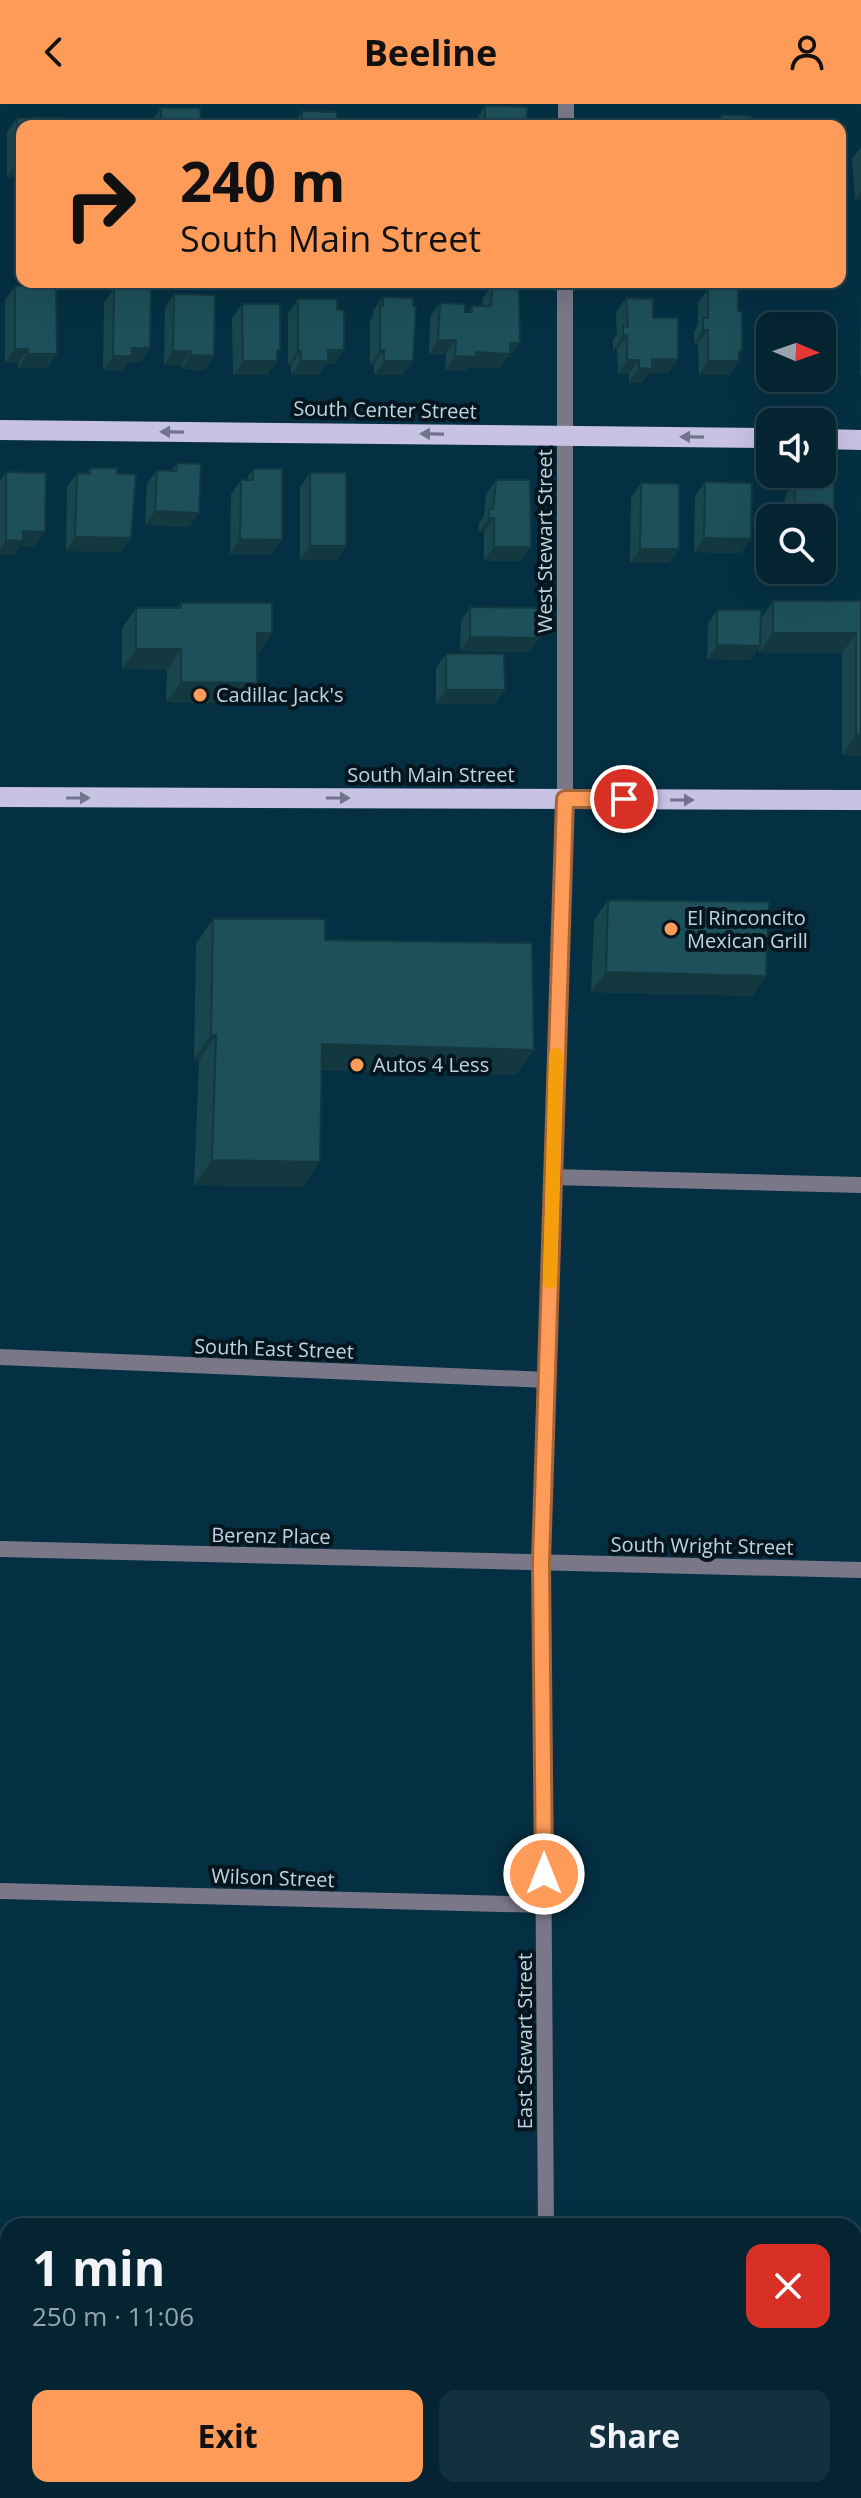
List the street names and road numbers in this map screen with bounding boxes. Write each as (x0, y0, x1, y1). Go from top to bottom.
street label: South Center Street (293, 394, 477, 425)
street label: West Stewart Street (531, 449, 558, 633)
street label: South Main Street (347, 761, 515, 788)
street label: South East Street (194, 1332, 354, 1365)
street label: Berenz Place (211, 1521, 331, 1550)
street label: South Wright Street (610, 1530, 794, 1561)
street label: Wilson Street (211, 1862, 335, 1893)
street label: East Stewart Street (511, 1953, 538, 2129)

